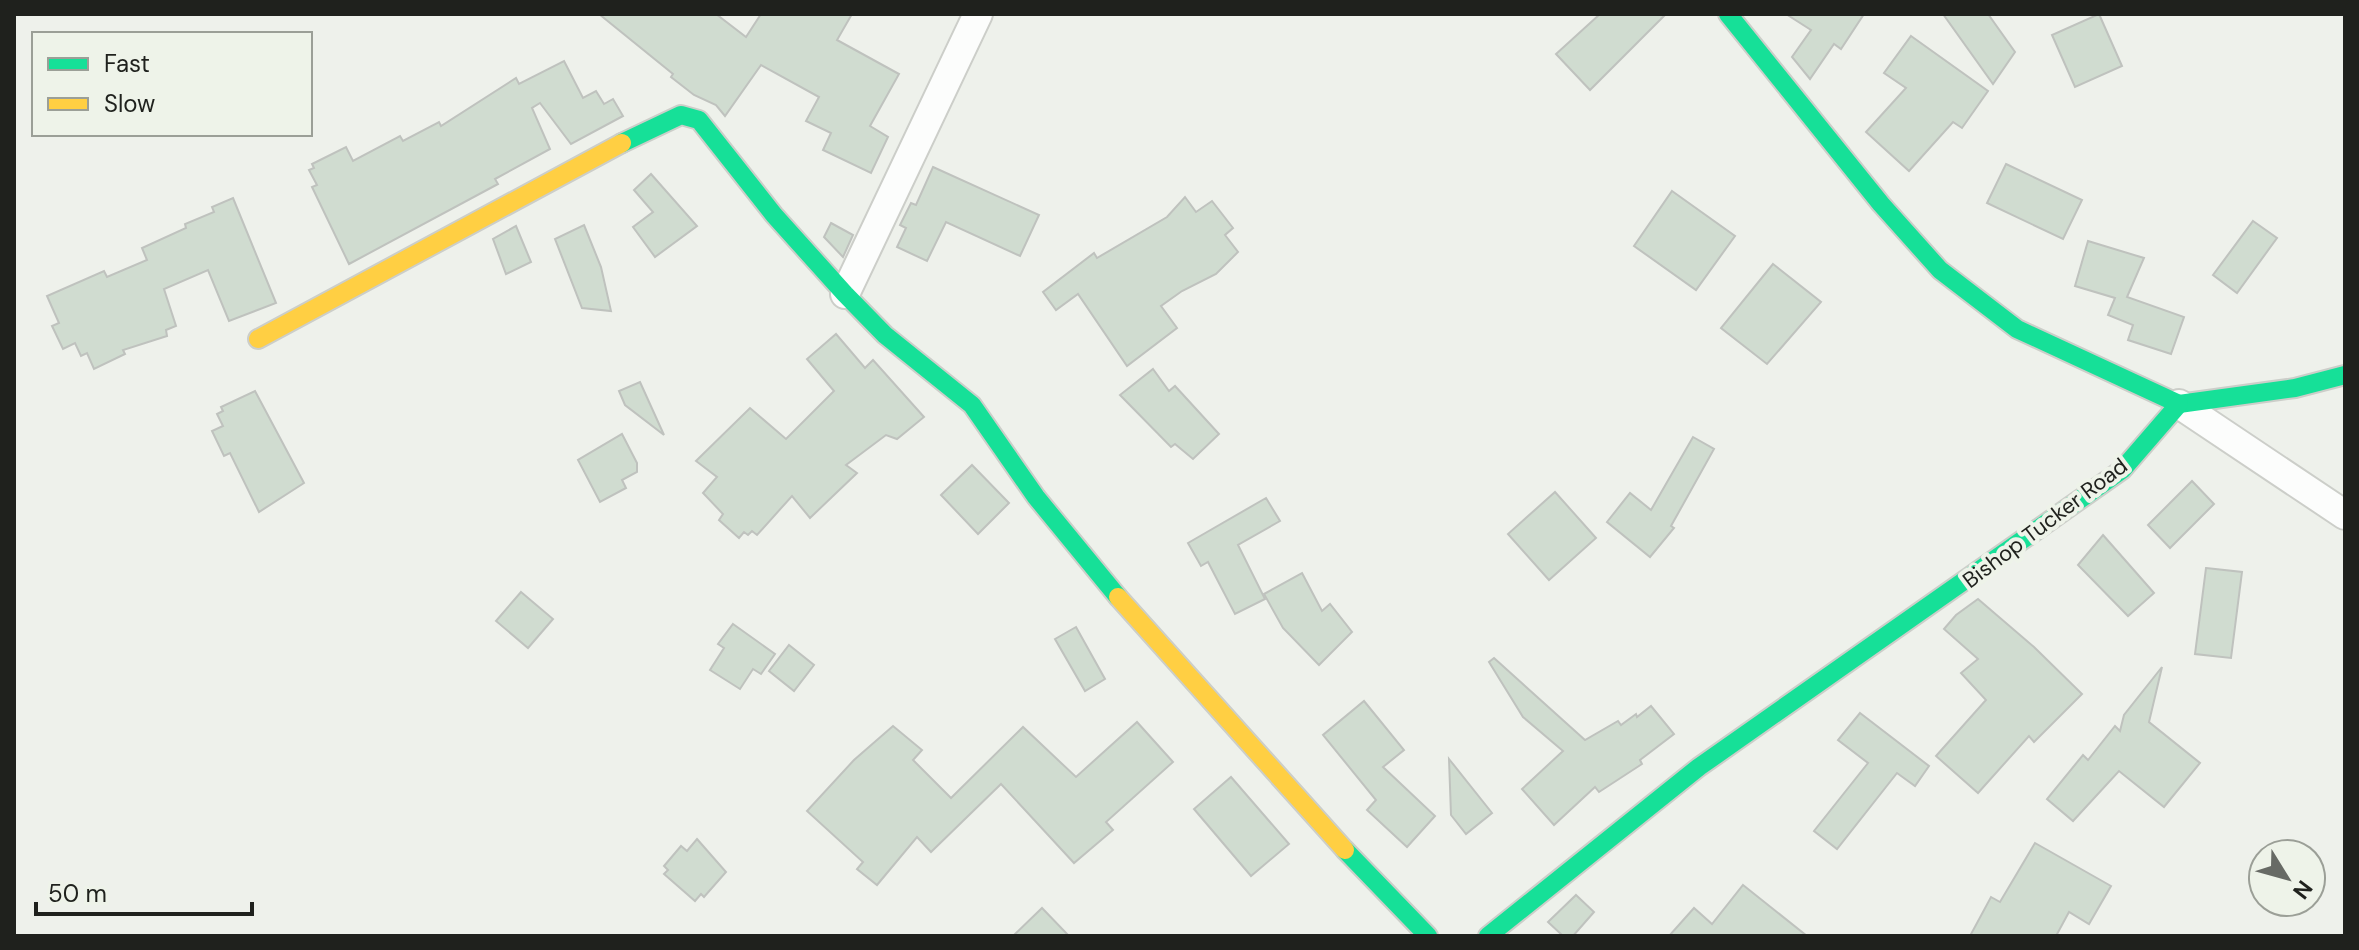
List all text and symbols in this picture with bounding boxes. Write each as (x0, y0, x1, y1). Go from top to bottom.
legend (32, 32, 312, 136)
text: Fast (104, 48, 150, 79)
text: Slow (104, 88, 155, 119)
street label: Bishop Tucker Road (1957, 451, 2133, 595)
north arrow (2247, 838, 2327, 918)
scale bar (36, 866, 252, 916)
text: N (2286, 875, 2319, 905)
text: 50 m (48, 878, 107, 909)

